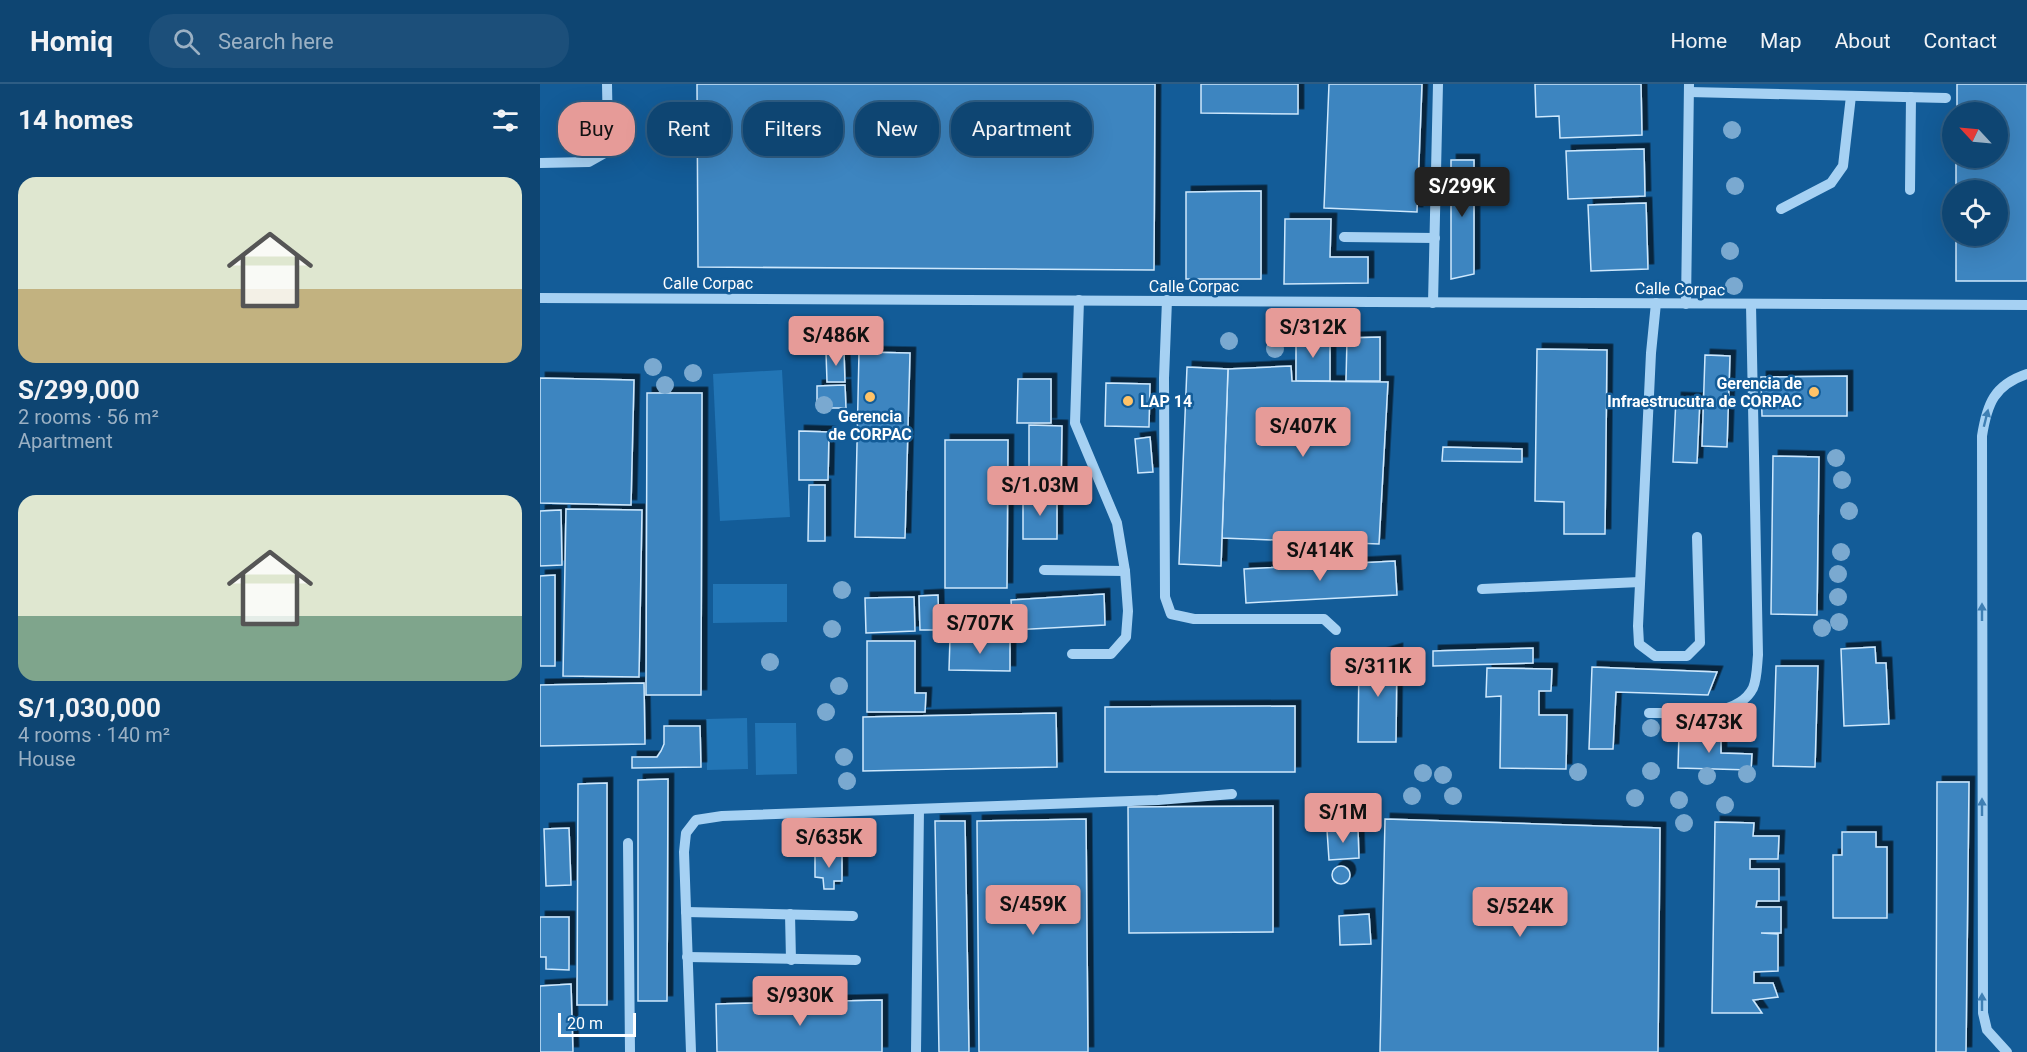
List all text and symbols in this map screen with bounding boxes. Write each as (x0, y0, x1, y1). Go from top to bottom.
search box (149, 14, 569, 68)
text: Homiq (30, 25, 113, 58)
icon: search (170, 25, 203, 58)
text: Search here (218, 29, 334, 54)
text: Home (1671, 29, 1727, 53)
text: Map (1760, 29, 1802, 53)
text: About (1835, 29, 1891, 53)
text: Contact (1924, 29, 1997, 53)
chip: Buy (558, 102, 635, 156)
chip: Rent (647, 102, 731, 156)
chip: Filters (743, 102, 843, 156)
chip: New (855, 102, 939, 156)
chip: Apartment (951, 102, 1092, 156)
north arrow (1942, 102, 2008, 168)
map controls (1942, 102, 2008, 246)
icon: filters (489, 104, 522, 137)
text: 14 homes (18, 105, 133, 135)
pin: S/299K (1413, 167, 1511, 218)
text: S/299K (1429, 174, 1495, 198)
button: locate (1942, 180, 2008, 246)
icon: home (216, 216, 324, 324)
street label: Calle Corpac (663, 274, 753, 293)
street label: Calle Corpac (1149, 277, 1239, 296)
street label: Calle Corpac (1635, 279, 1725, 299)
pin: S/312K (1264, 308, 1362, 359)
text: S/312K (1280, 315, 1346, 339)
pin: S/486K (787, 316, 885, 367)
text: S/486K (803, 323, 869, 347)
place label: Gerencia de Infraestrucutra de CORPAC (1607, 374, 1802, 411)
text: S/299,000 (18, 375, 140, 405)
marker: Gerencia de Infraestrucutra de CORPAC (1807, 385, 1821, 399)
marker: Gerencia de CORPAC (863, 390, 877, 404)
place label: LAP 14 (1140, 392, 1192, 411)
marker: LAP 14 (1121, 394, 1135, 408)
text: 2 rooms · 56 m² (18, 405, 159, 429)
place label: Gerencia de CORPAC (828, 407, 912, 444)
pin: S/407K (1254, 407, 1352, 458)
one-way arrow (1982, 408, 1991, 426)
text: S/407K (1270, 414, 1336, 438)
text: Apartment (18, 429, 113, 453)
pin: S/1.03M (985, 466, 1095, 517)
text: S/1.03M (1001, 473, 1079, 497)
pin: S/414K (1271, 531, 1369, 582)
icon: home (216, 534, 324, 642)
text: S/414K (1287, 538, 1353, 562)
one-way arrow (1977, 603, 1987, 622)
pin: S/707K (931, 604, 1029, 655)
text: S/707K (947, 611, 1013, 635)
pin: S/311K (1329, 647, 1427, 698)
text: S/311K (1345, 654, 1411, 678)
text: S/1,030,000 (18, 693, 161, 723)
pin: S/473K (1660, 703, 1758, 754)
text: S/473K (1676, 710, 1742, 734)
text: 4 rooms · 140 m² (18, 723, 170, 747)
text: House (18, 747, 76, 771)
pin: S/1M (1307, 793, 1379, 844)
one-way arrow (1977, 798, 1987, 817)
text: S/1M (1319, 800, 1367, 824)
pin: S/635K (780, 818, 878, 869)
text: S/635K (796, 825, 862, 849)
pin: S/459K (984, 885, 1082, 936)
pin: S/524K (1471, 887, 1569, 938)
text: S/459K (1000, 892, 1066, 916)
text: S/524K (1487, 894, 1553, 918)
pin: S/930K (751, 976, 849, 1027)
text: S/930K (767, 983, 833, 1007)
one-way arrow (1978, 993, 1987, 1012)
scale bar (558, 1010, 636, 1038)
text: 20 m (567, 1014, 603, 1033)

